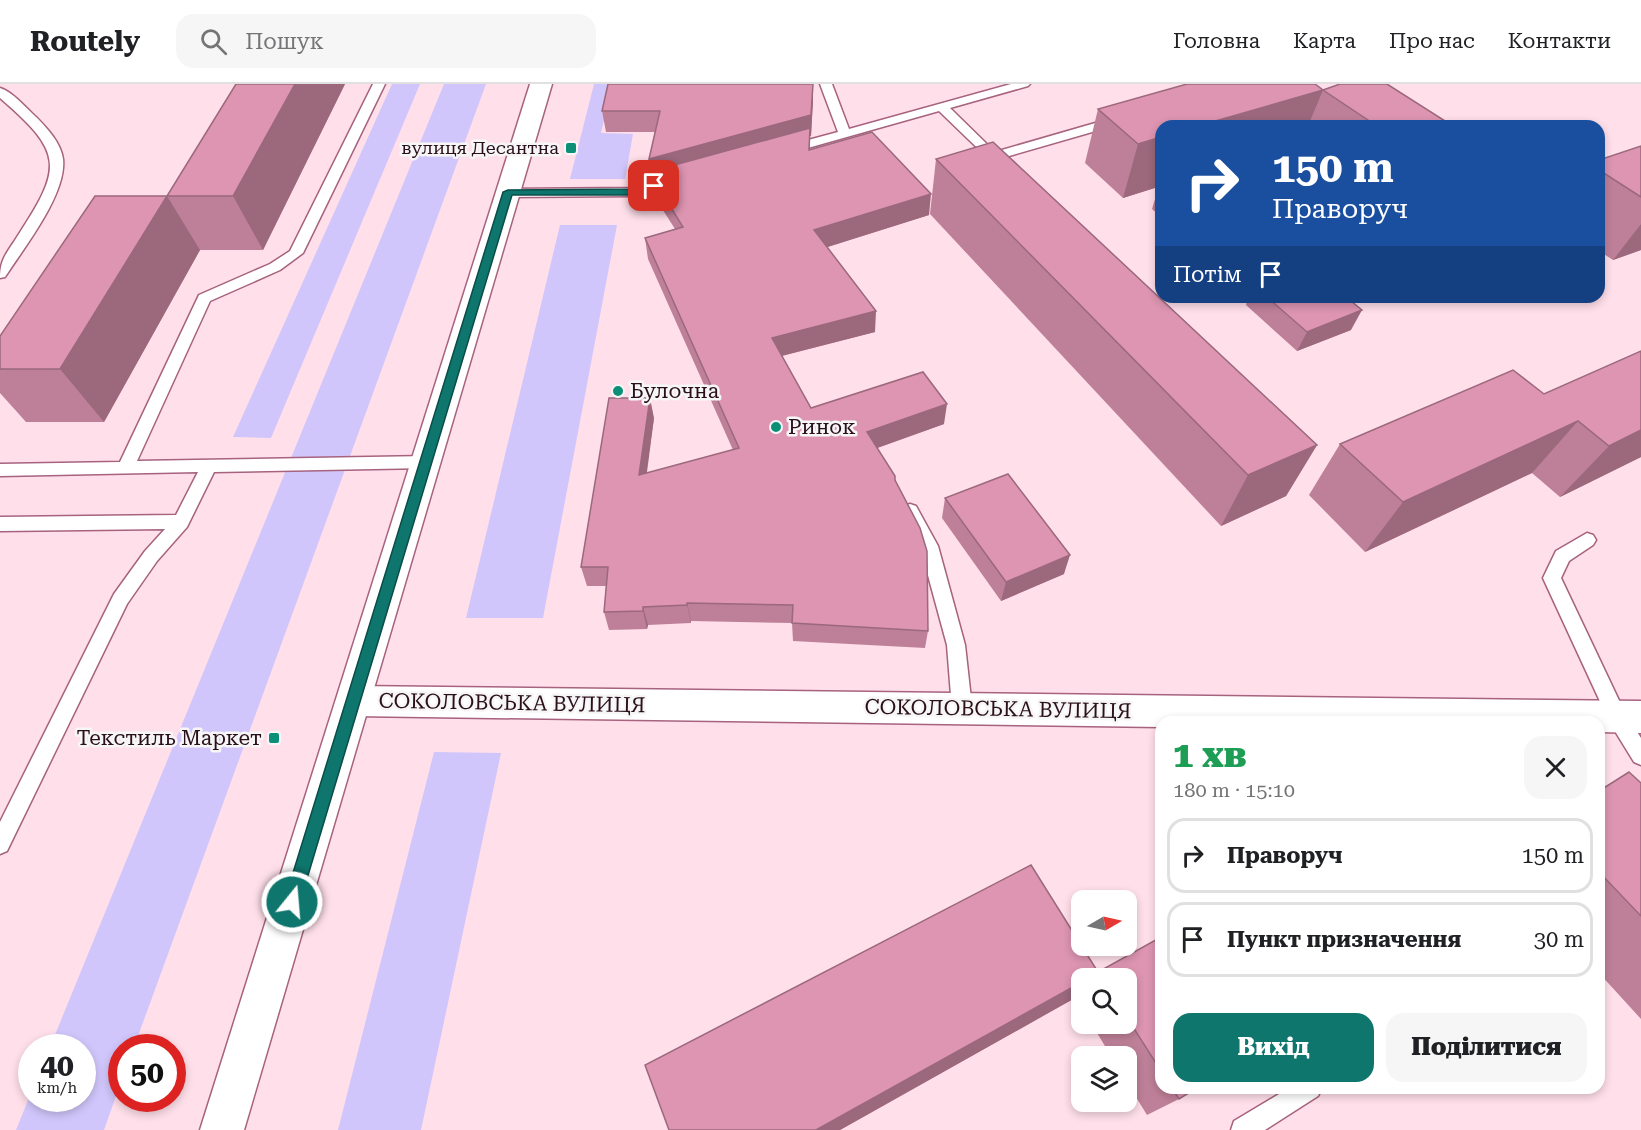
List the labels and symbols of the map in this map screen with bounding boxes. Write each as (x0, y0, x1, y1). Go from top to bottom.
place label: вулиця Десантна (401, 137, 559, 158)
marker: вулиця Десантна (564, 141, 578, 155)
pin (628, 160, 679, 211)
place label: Булочна (630, 379, 720, 403)
marker: Булочна (611, 384, 625, 398)
place label: Ринок (788, 415, 856, 439)
marker: Ринок (769, 420, 783, 434)
street label: СОКОЛОВСЬКА ВУЛИЦЯ (378, 689, 646, 717)
street label: СОКОЛОВСЬКА ВУЛИЦЯ (864, 695, 1132, 723)
place label: Текстиль Маркет (77, 726, 262, 750)
marker: Текстиль Маркет (267, 731, 281, 745)
position arrow (260, 870, 324, 934)
north arrow (1071, 890, 1137, 956)
speed limit sign: 50 (108, 1034, 186, 1112)

